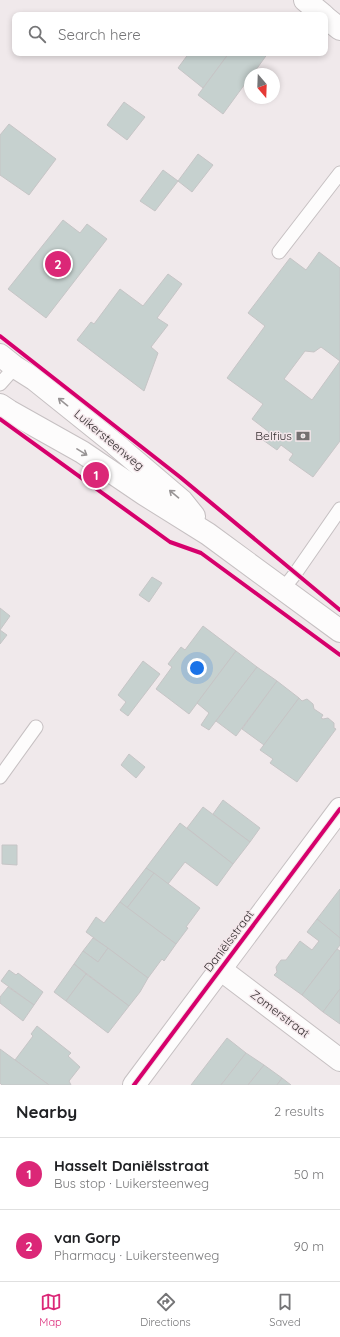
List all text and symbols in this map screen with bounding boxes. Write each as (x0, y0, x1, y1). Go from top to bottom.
search box (12, 12, 328, 56)
icon: search (26, 23, 48, 45)
text: Search here (58, 25, 141, 44)
north arrow (244, 68, 280, 104)
pin: 2 (45, 249, 71, 279)
one-way arrow (58, 397, 68, 406)
street label: Luikersteenweg (71, 406, 147, 473)
place label: Belfius (255, 428, 292, 443)
bank icon: Belfius (295, 428, 311, 444)
one-way arrow (76, 448, 87, 456)
pin: 1 (83, 460, 109, 490)
one-way arrow (168, 489, 179, 498)
your location (187, 658, 207, 678)
street label: Daniëlsstraat (200, 907, 257, 975)
street label: Zomerstraat (248, 986, 313, 1041)
text: Nearby (16, 1101, 77, 1122)
text: 2 results (274, 1103, 324, 1119)
text: Hasselt Daniëlsstraat (54, 1156, 209, 1175)
text: 1 (26, 1166, 32, 1182)
text: 50 m (294, 1166, 324, 1182)
text: Bus stop · Luikersteenweg (54, 1175, 209, 1191)
text: van Gorp (54, 1228, 121, 1247)
text: 2 (25, 1238, 33, 1254)
text: 90 m (294, 1238, 324, 1254)
text: Pharmacy · Luikersteenweg (54, 1247, 219, 1263)
tab: Map (39, 1291, 62, 1329)
tab: Directions (140, 1291, 191, 1329)
tab: Saved (269, 1291, 301, 1329)

